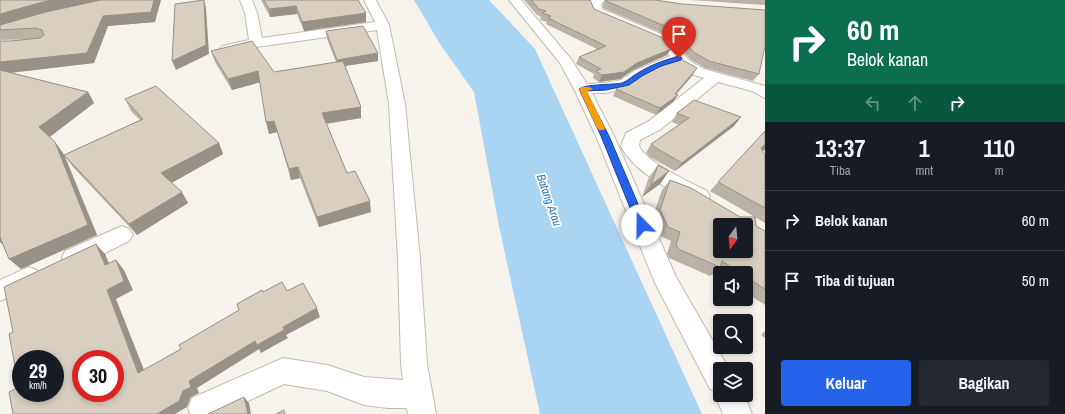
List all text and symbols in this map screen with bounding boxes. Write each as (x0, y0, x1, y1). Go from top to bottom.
text: 60 m (847, 11, 899, 49)
icon: right (781, 16, 833, 68)
pin (662, 17, 696, 58)
icon: arrive (668, 23, 690, 45)
text: Belok kanan (847, 47, 928, 72)
icon: left (862, 92, 884, 114)
icon: ahead (904, 92, 926, 114)
icon: right (946, 92, 968, 114)
text: 13:37 (815, 132, 865, 164)
text: 1 (919, 132, 930, 164)
text: 110 (983, 132, 1015, 164)
text: Tiba (830, 162, 851, 179)
text: mnt (915, 162, 933, 179)
text: m (995, 162, 1004, 179)
water label: Batang Arau (533, 172, 566, 229)
position arrow (621, 204, 663, 246)
icon: right (781, 210, 803, 232)
text: Belok kanan (815, 210, 887, 231)
text: 60 m (1022, 210, 1049, 231)
north arrow (713, 218, 753, 258)
map controls (713, 218, 753, 402)
button: sound (713, 266, 753, 306)
icon: arrive (781, 270, 803, 292)
text: Tiba di tujuan (815, 270, 895, 291)
text: 50 m (1022, 270, 1049, 291)
button: search (713, 314, 753, 354)
speed limit sign: 30 (72, 350, 124, 402)
text: 29 (29, 357, 47, 384)
button: Keluar (781, 360, 911, 406)
button: Bagikan (919, 360, 1049, 406)
button: layers (713, 362, 753, 402)
text: km/h (29, 379, 47, 392)

